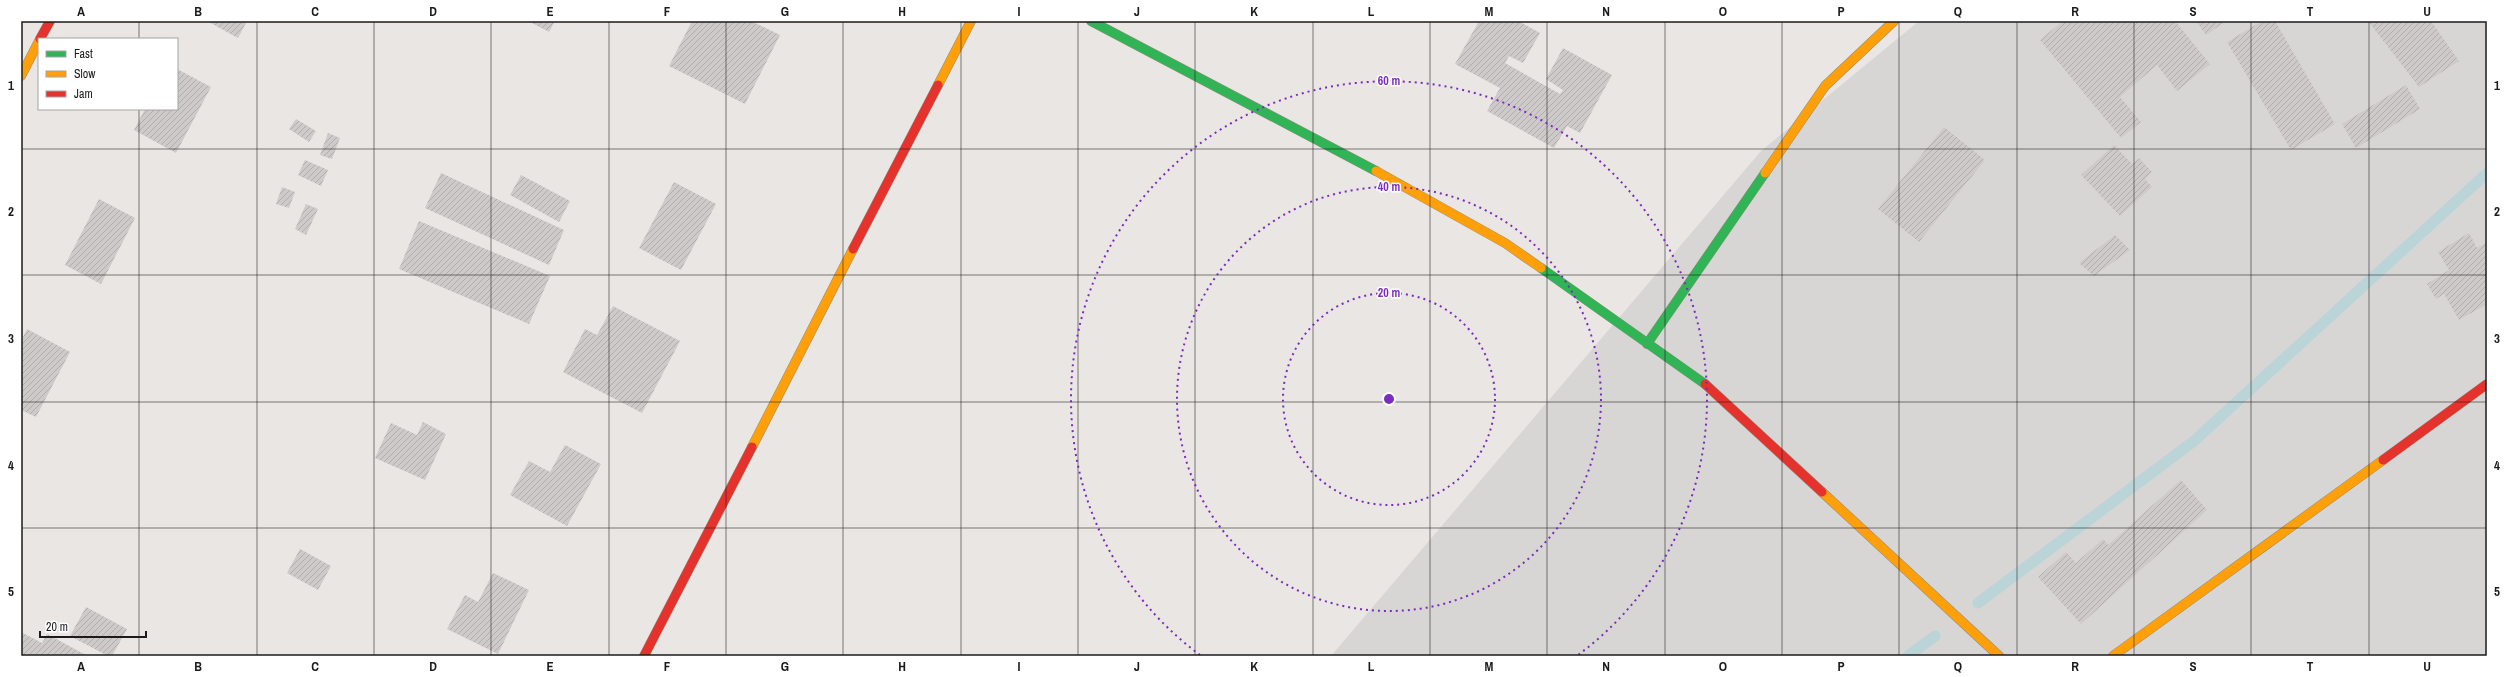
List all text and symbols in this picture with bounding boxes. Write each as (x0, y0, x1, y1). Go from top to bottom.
text: A (77, 3, 85, 20)
text: B (194, 3, 202, 20)
text: C (311, 3, 319, 20)
text: D (429, 3, 437, 20)
text: E (546, 3, 554, 20)
text: F (664, 3, 671, 20)
text: G (781, 3, 789, 20)
text: H (898, 3, 906, 20)
text: I (1018, 3, 1021, 20)
text: J (1134, 3, 1140, 20)
text: K (1250, 3, 1258, 20)
text: L (1368, 3, 1375, 20)
text: M (1485, 3, 1494, 20)
text: N (1602, 3, 1610, 20)
text: O (1719, 3, 1727, 20)
text: P (1837, 3, 1845, 20)
text: Q (1954, 3, 1962, 20)
text: R (2071, 3, 2079, 20)
text: S (2189, 3, 2197, 20)
text: T (2307, 3, 2314, 20)
text: U (2423, 3, 2431, 20)
legend (38, 38, 178, 110)
text: Fast (74, 46, 93, 62)
text: Slow (74, 66, 96, 82)
text: 60 m (1378, 73, 1400, 89)
text: 1 (8, 77, 14, 94)
text: 1 (2494, 77, 2500, 94)
text: Jam (74, 86, 93, 102)
text: 40 m (1378, 179, 1400, 195)
text: 2 (8, 203, 14, 220)
text: 2 (2494, 203, 2500, 220)
text: 20 m (1378, 285, 1400, 301)
text: 3 (8, 330, 14, 347)
text: 3 (2494, 330, 2500, 347)
centre of rings (1382, 392, 1396, 406)
text: 4 (8, 457, 14, 474)
text: 4 (2494, 457, 2500, 474)
text: 5 (8, 583, 14, 600)
text: 5 (2494, 583, 2500, 600)
scale bar (40, 613, 146, 639)
text: 20 m (46, 619, 68, 635)
text: A (77, 658, 85, 675)
text: B (194, 658, 202, 675)
text: C (311, 658, 319, 675)
text: D (429, 658, 437, 675)
text: E (546, 658, 554, 675)
text: F (664, 658, 671, 675)
text: G (781, 658, 789, 675)
text: H (898, 658, 906, 675)
text: I (1018, 658, 1021, 675)
text: J (1134, 658, 1140, 675)
text: K (1250, 658, 1258, 675)
text: L (1368, 658, 1375, 675)
text: M (1485, 658, 1494, 675)
text: N (1602, 658, 1610, 675)
text: O (1719, 658, 1727, 675)
text: P (1837, 658, 1845, 675)
text: Q (1954, 658, 1962, 675)
text: R (2071, 658, 2079, 675)
text: S (2189, 658, 2197, 675)
text: T (2307, 658, 2314, 675)
text: U (2423, 658, 2431, 675)

